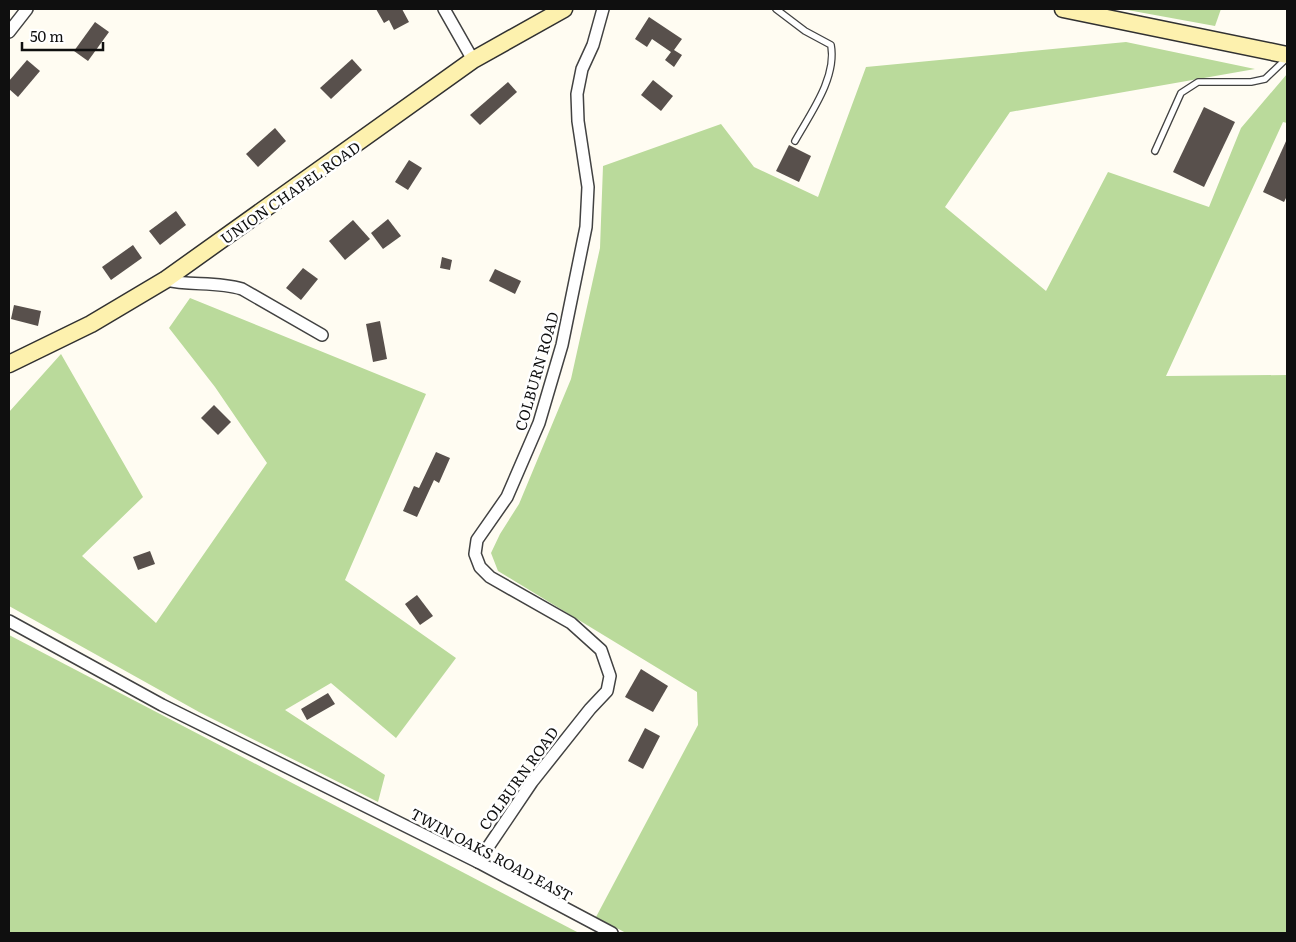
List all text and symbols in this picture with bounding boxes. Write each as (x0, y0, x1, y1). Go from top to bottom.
scale bar (22, 20, 104, 52)
text: 50 m (30, 24, 64, 47)
street label: UNION CHAPEL ROAD (215, 135, 365, 249)
street label: COLBURN ROAD (508, 309, 564, 433)
street label: COLBURN ROAD (473, 721, 563, 835)
street label: TWIN OAKS ROAD EAST (407, 801, 577, 907)

